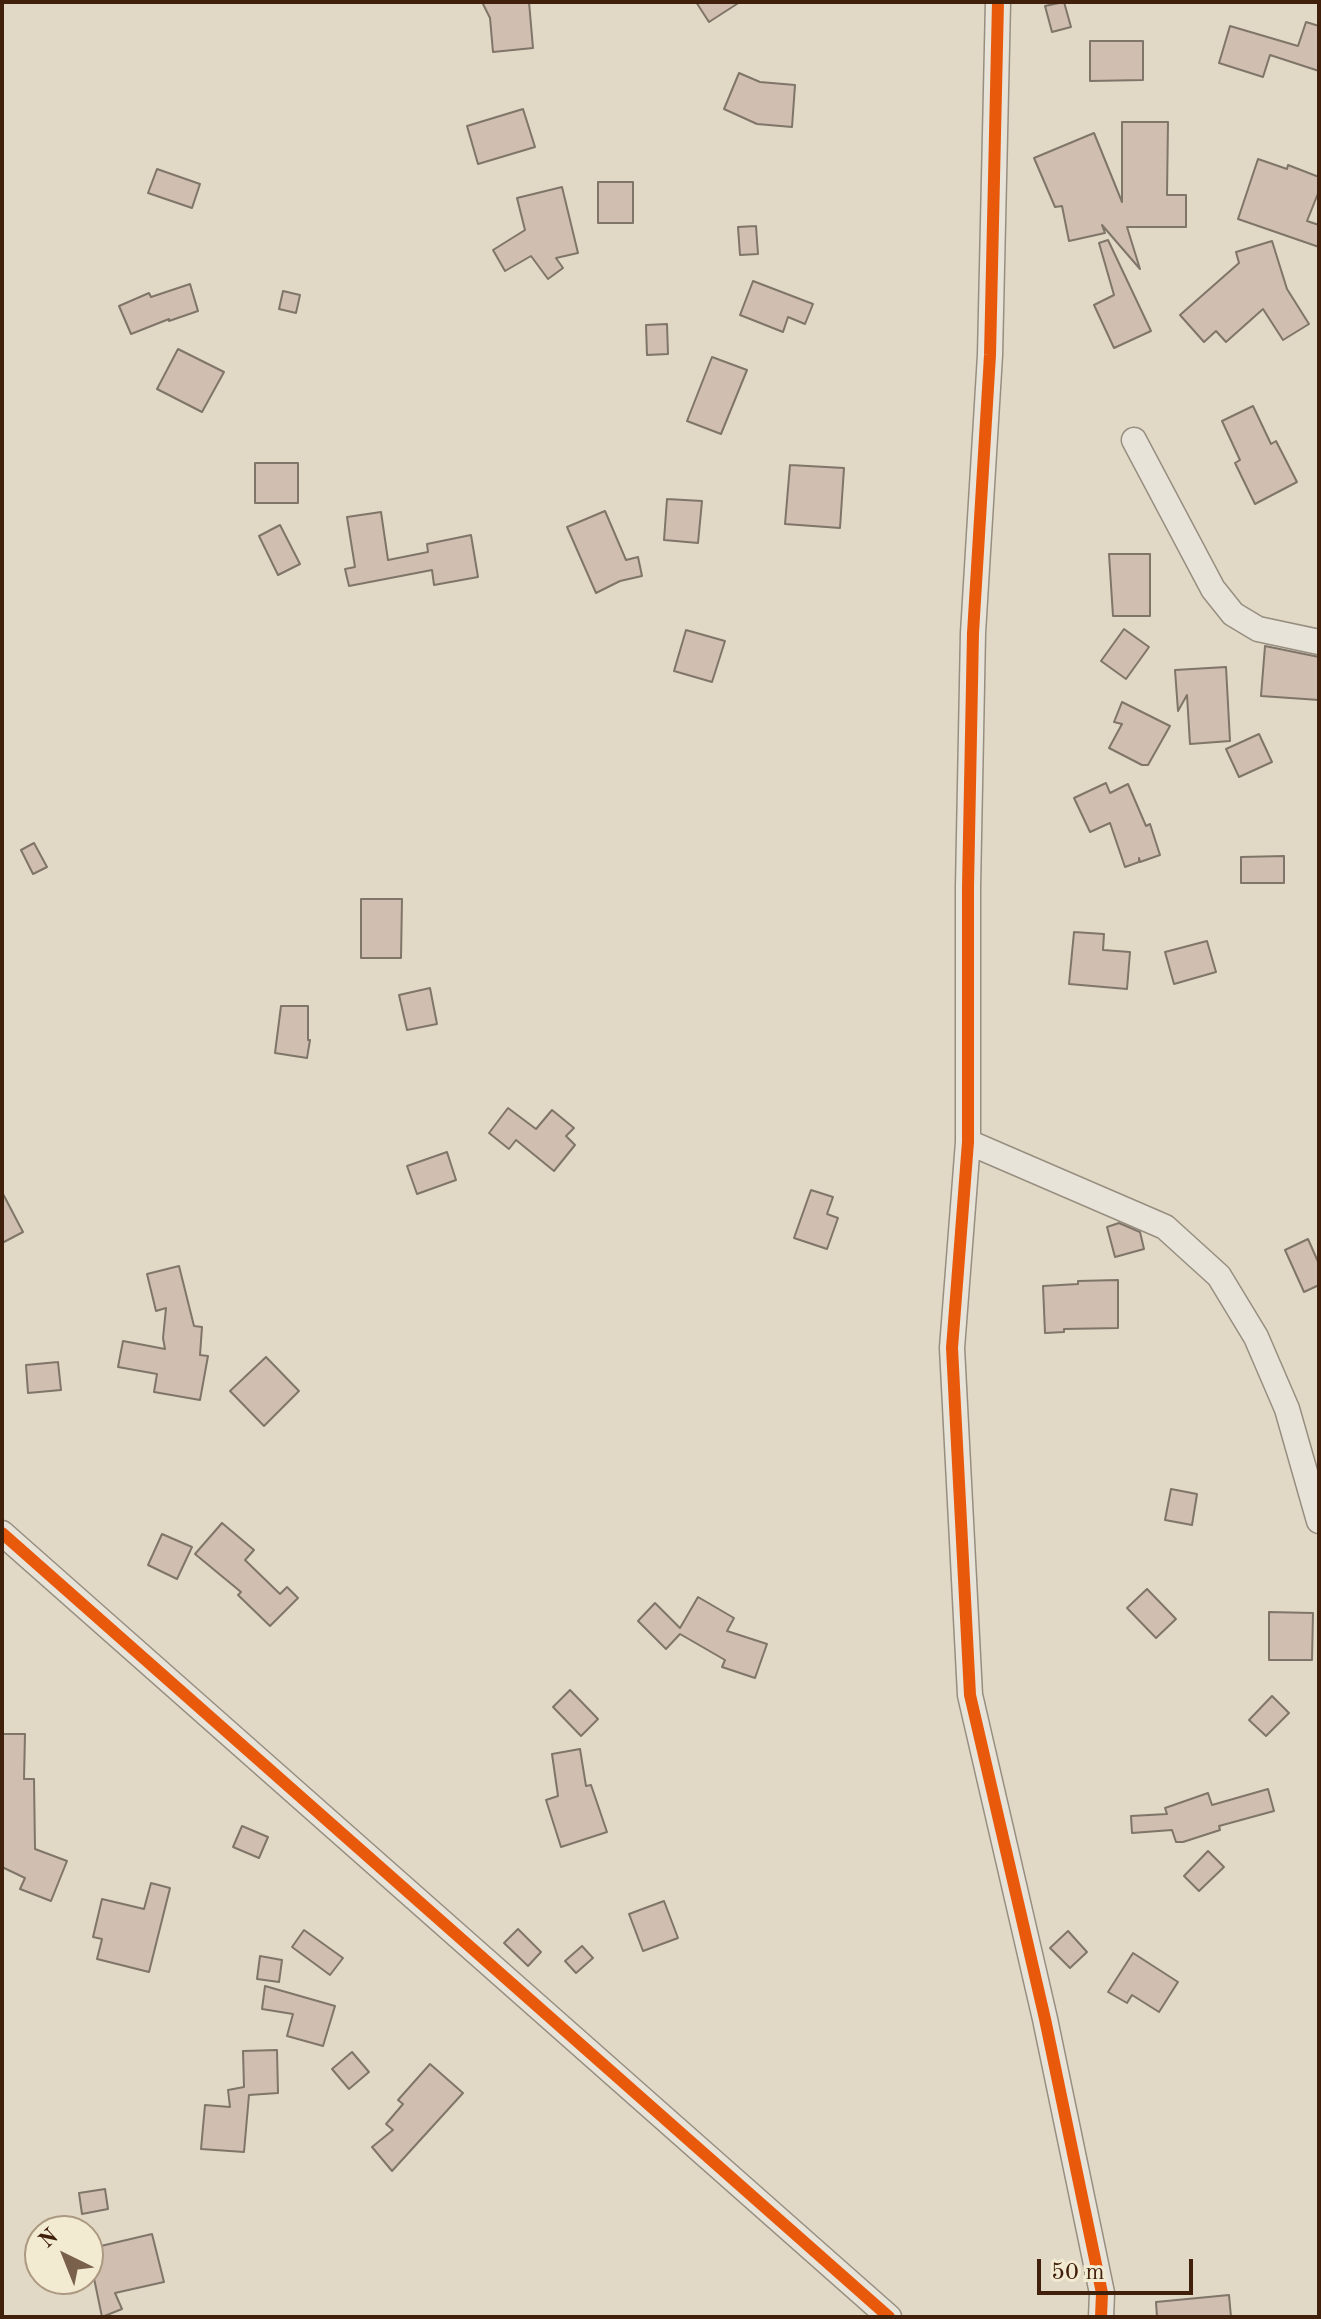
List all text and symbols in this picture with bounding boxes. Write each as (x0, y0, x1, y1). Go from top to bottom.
north arrow (24, 2215, 104, 2295)
text: N (35, 2225, 63, 2253)
scale bar (1041, 2243, 1197, 2293)
text: 50 m (1051, 2261, 1105, 2285)

